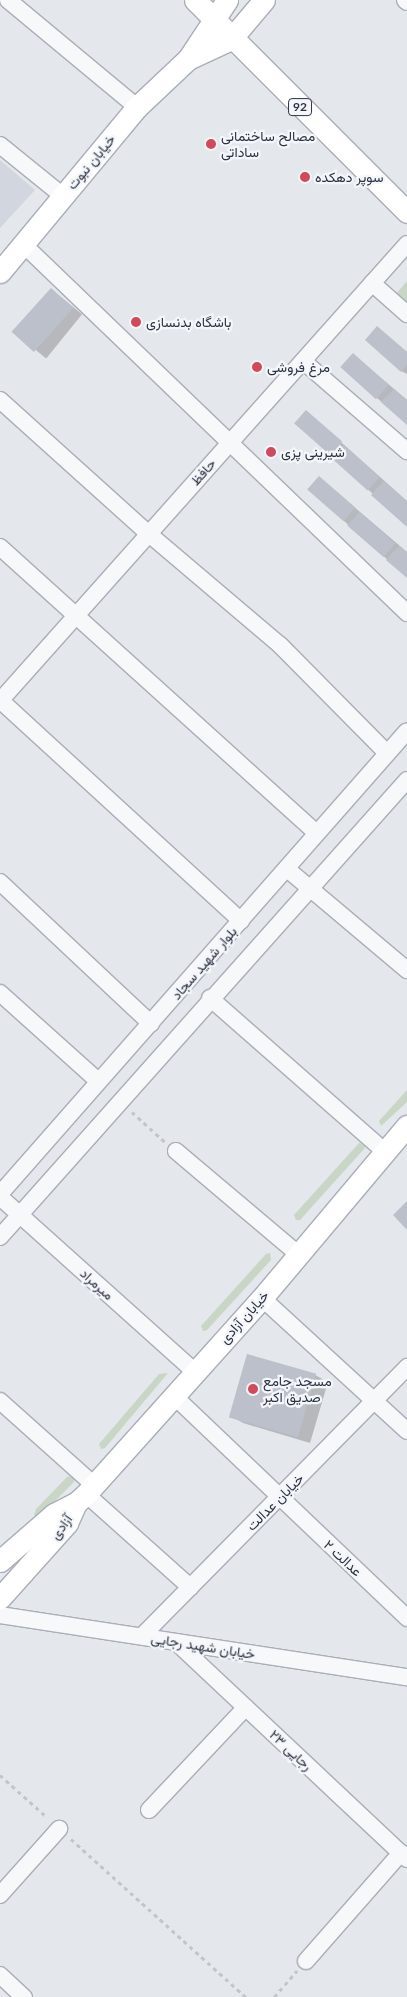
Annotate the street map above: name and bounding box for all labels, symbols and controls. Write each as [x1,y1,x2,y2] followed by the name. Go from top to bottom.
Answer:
[288,98,312,116] road number: 92
[221,128,315,160] place label: مصالح ساختمانی ساداتی
[63,131,119,193] street label: خیابان نبوت
[205,138,217,150] marker: مصالح ساختمانی ساداتی
[315,169,384,185] place label: سوپر دهکده
[299,171,311,183] marker: سوپر دهکده
[146,314,231,330] place label: باشگاه بدنسازی
[130,316,142,328] marker: باشگاه بدنسازی
[267,359,330,375] place label: مرغ فروشی
[251,361,263,373] marker: مرغ فروشی
[281,444,345,460] place label: شیرینی پزی
[265,446,277,458] marker: شیرینی پزی
[187,455,219,489] street label: حافظ
[168,923,240,1003] street label: بلوار شهید سجاد
[77,1265,117,1303] street label: میرمراد
[216,1287,272,1347] street label: خیابان آزادی
[263,1373,332,1405] place label: مسجد جامع صدیق اکبر
[247,1383,259,1395] marker: مسجد جامع صدیق اکبر
[243,1470,307,1534] street label: خیابان عدالت
[46,1511,76,1543] street label: آزادی
[320,1536,366,1580] street label: عدالت ۲
[150,1629,256,1663] street label: خیابان شهید رجایی
[266,1726,316,1774] street label: رجایی ۲۳

